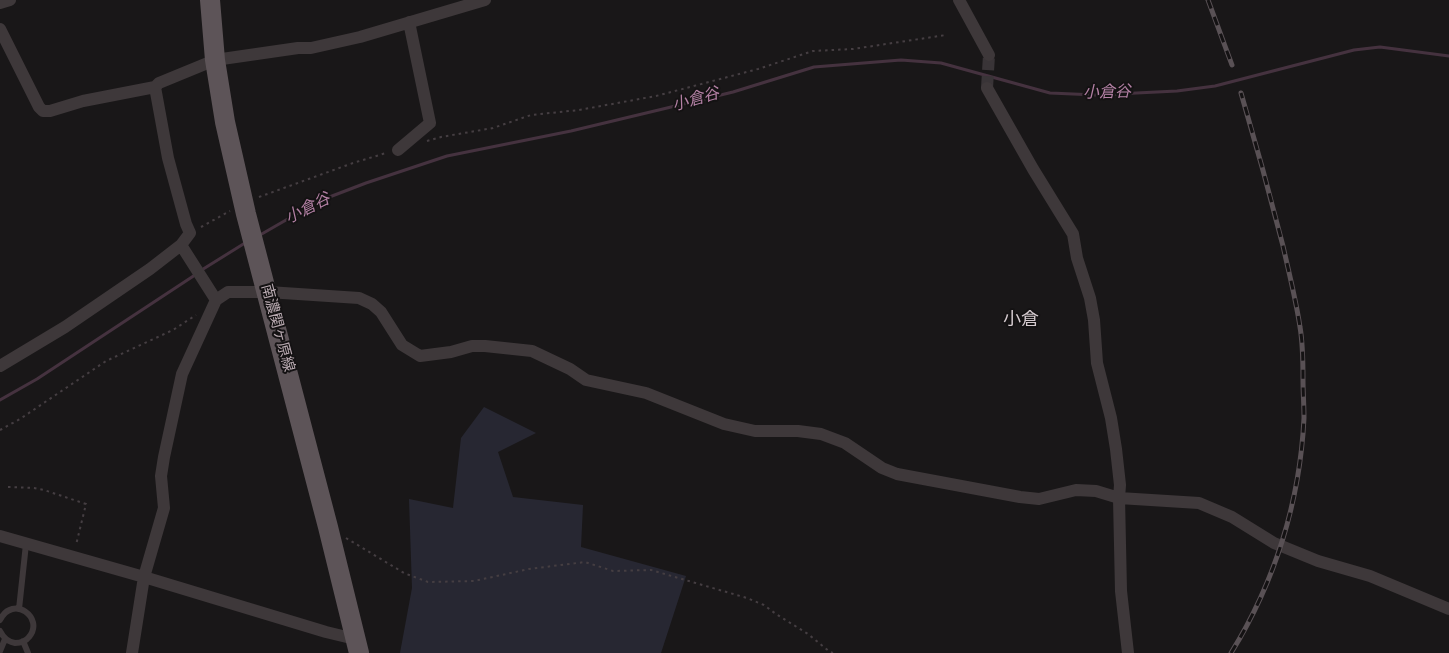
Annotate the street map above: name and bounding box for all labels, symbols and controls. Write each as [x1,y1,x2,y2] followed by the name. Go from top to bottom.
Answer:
[1083,83,1131,103] water label: 小倉谷
[670,84,722,116] water label: 小倉谷
[282,190,334,228] water label: 小倉谷
[257,282,297,374] street label: 南濃関ヶ原線
[1003,309,1039,331] district label: 小倉

